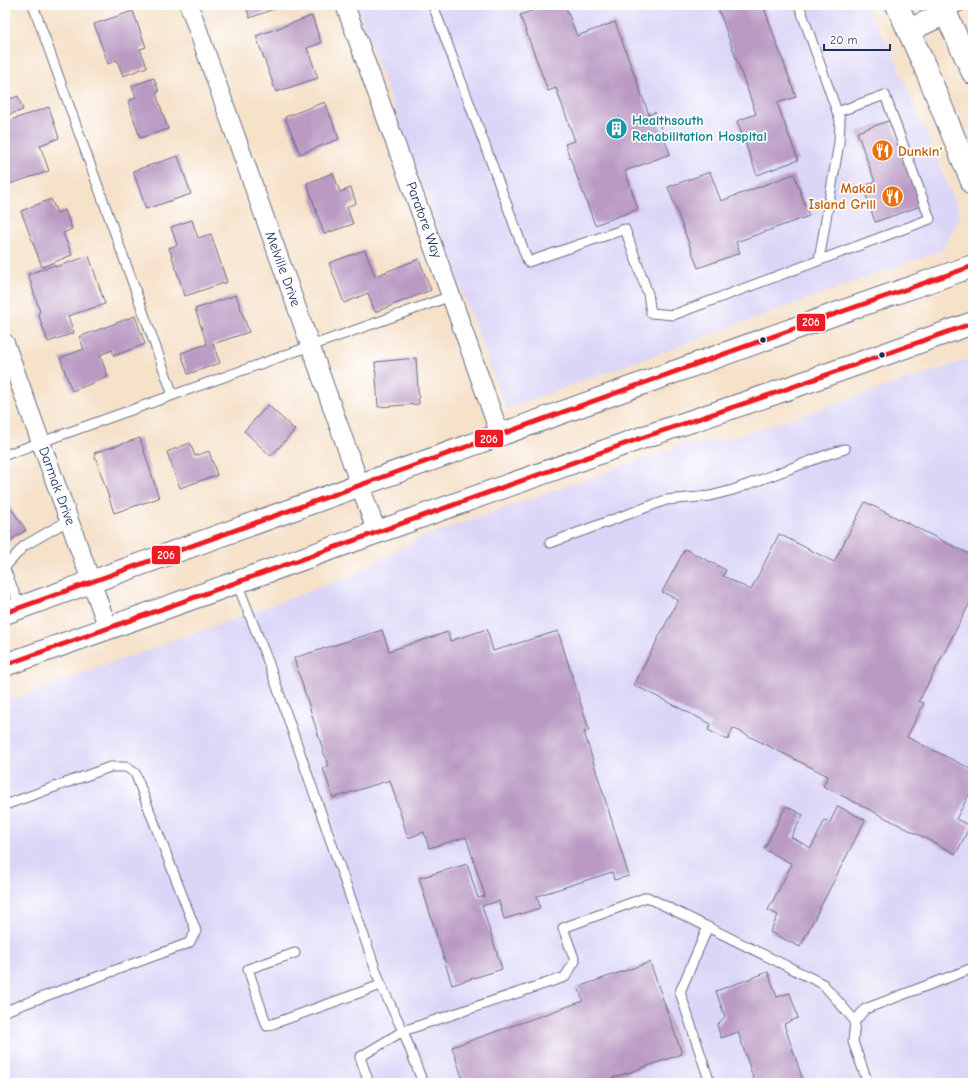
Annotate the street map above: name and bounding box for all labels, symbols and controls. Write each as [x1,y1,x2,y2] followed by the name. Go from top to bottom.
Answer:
[824,26,890,52] scale bar
[830,33,858,47] text: 20 m
[632,112,767,145] place label: Healthsouth Rehabilitation Hospital
[603,115,629,141] building icon: Healthsouth Rehabilitation Hospital
[869,138,895,164] restaurant icon: Dunkin'
[898,143,942,160] place label: Dunkin'
[402,180,446,261] street label: Paratore Way
[809,180,876,213] place label: Makai Island Grill
[879,183,905,209] restaurant icon: Makai Island Grill
[262,229,304,309] street label: Melville Drive
[796,313,826,332] line badge: 206
[802,316,820,329] text: 206
[758,335,768,345] unlabelled marker
[877,350,887,360] unlabelled marker
[474,429,504,448] line badge: 206
[480,433,498,446] text: 206
[35,445,79,527] street label: Darmak Drive
[151,545,181,565] line badge: 206
[157,549,175,562] text: 206

